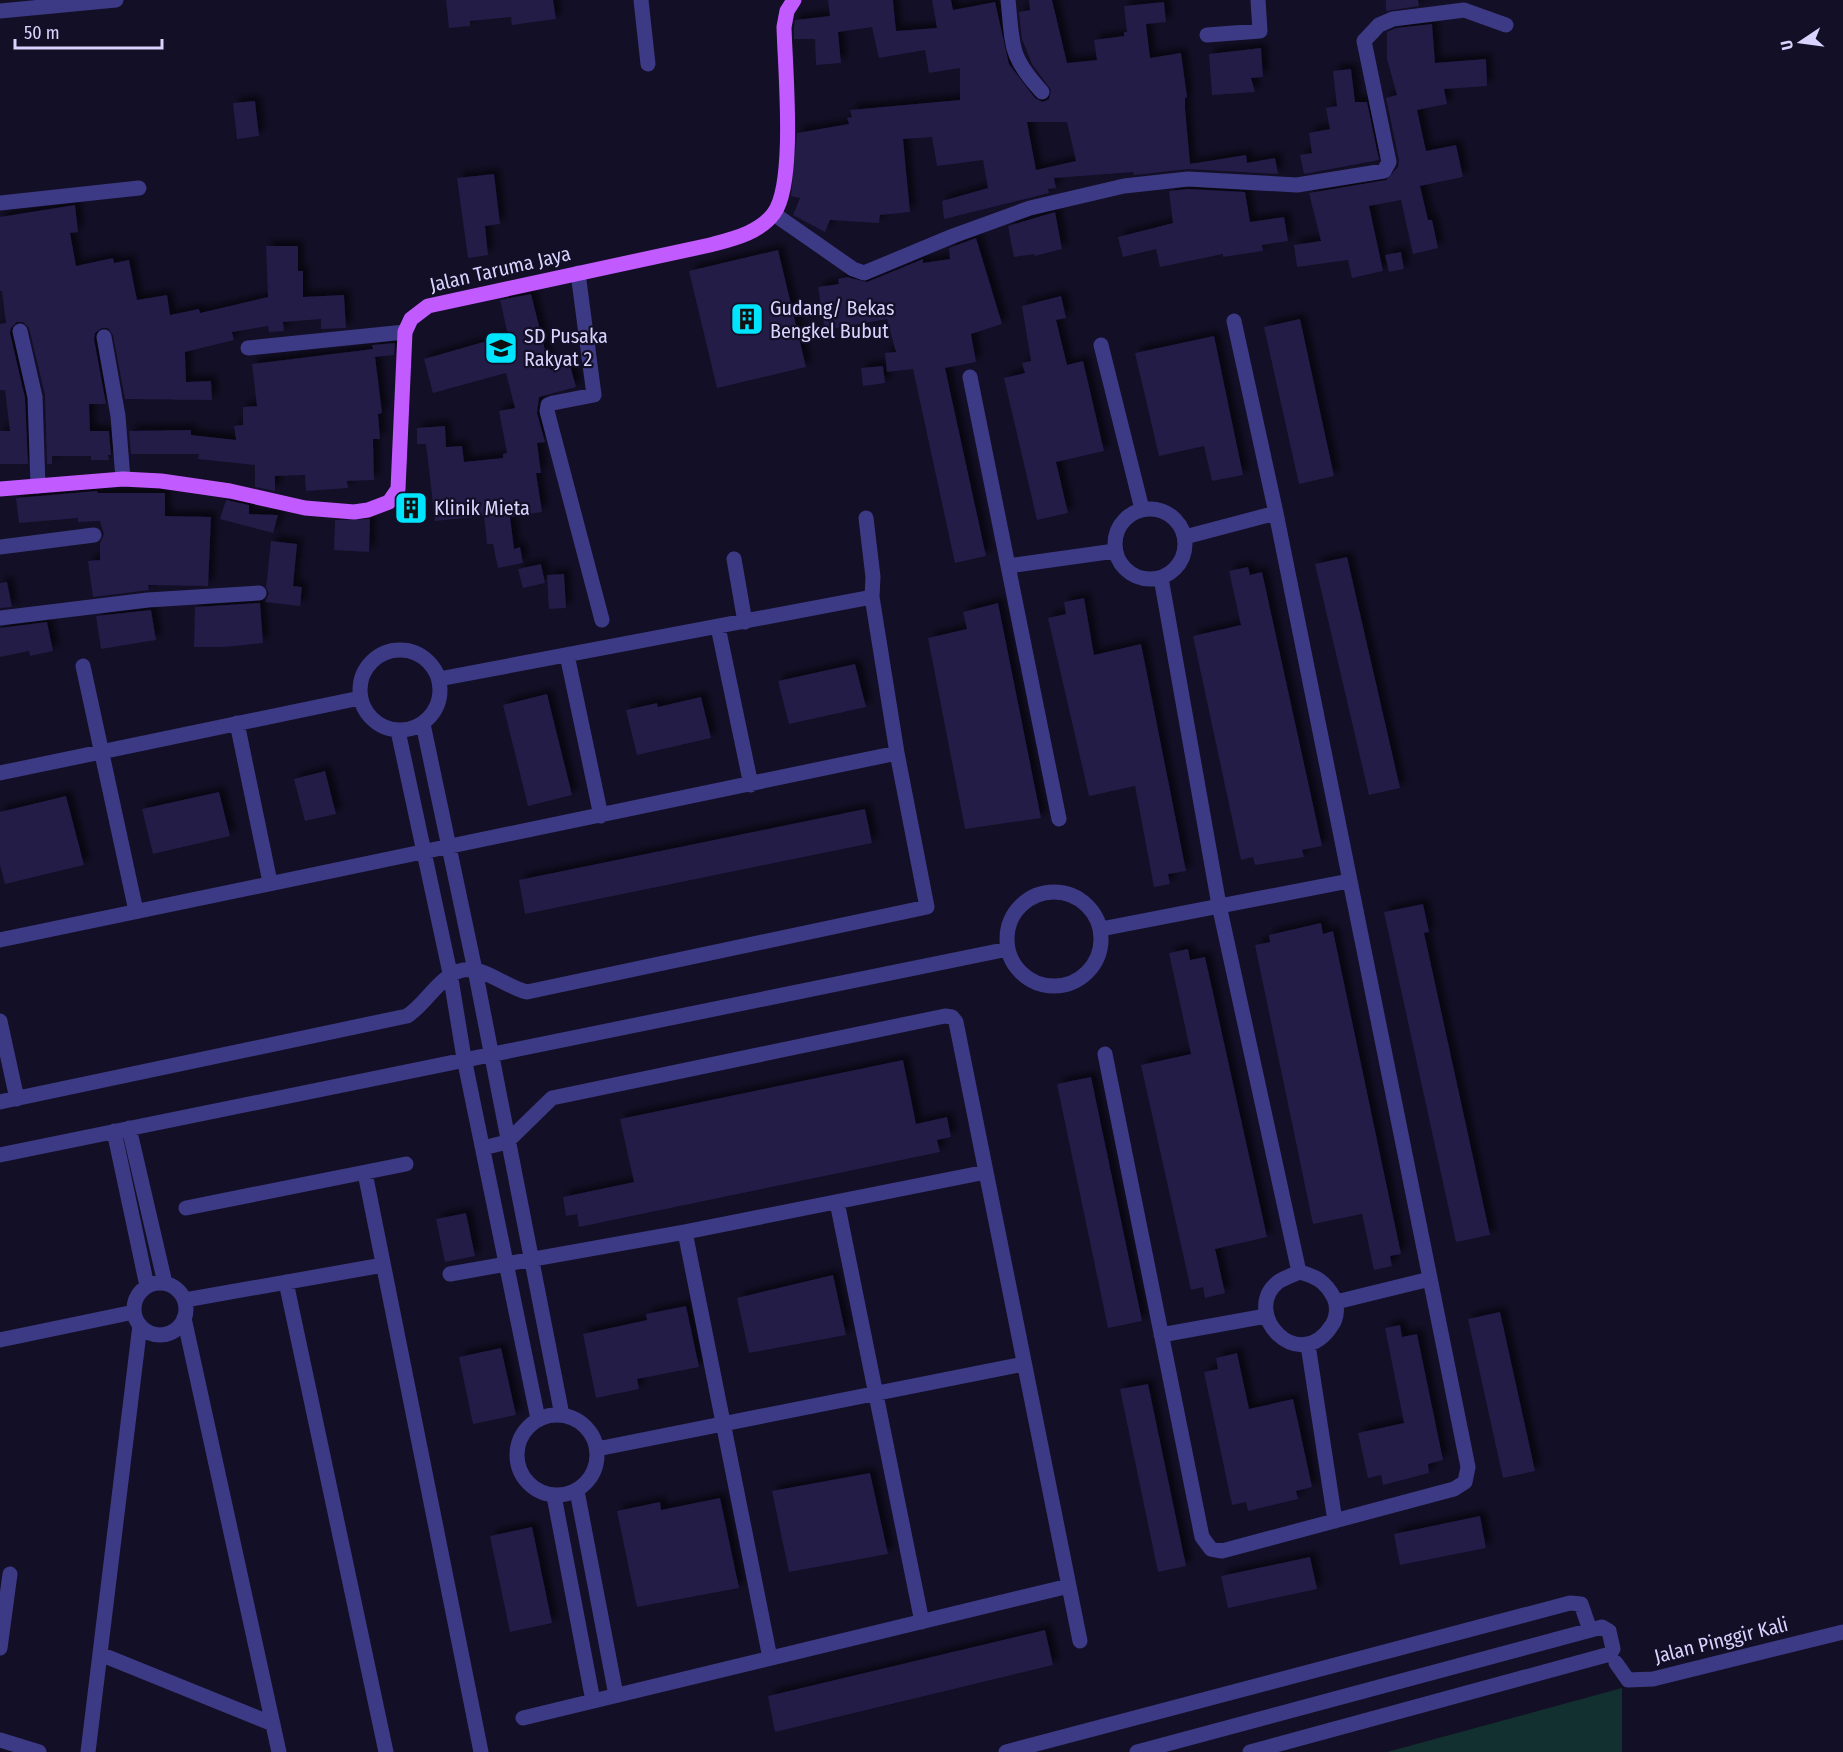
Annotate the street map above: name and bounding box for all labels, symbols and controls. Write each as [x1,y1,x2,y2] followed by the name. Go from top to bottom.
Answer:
[15,12,162,50] scale bar
[1771,12,1831,72] north arrow
[24,22,60,44] text: 50 m
[1777,39,1797,52] text: U
[427,241,573,297] street label: Jalan Taruma Jaya
[770,296,894,343] place label: Gudang/ Bekas Bengkel Bubut
[729,301,765,337] building icon: Gudang/ Bekas Bengkel Bubut
[524,324,608,371] place label: SD Pusaka Rakyat 2
[483,330,519,366] school or university icon: SD Pusaka Rakyat 2
[393,490,429,526] building icon: Klinik Mieta
[434,496,530,520] place label: Klinik Mieta
[1652,1612,1790,1668] street label: Jalan Pinggir Kali

